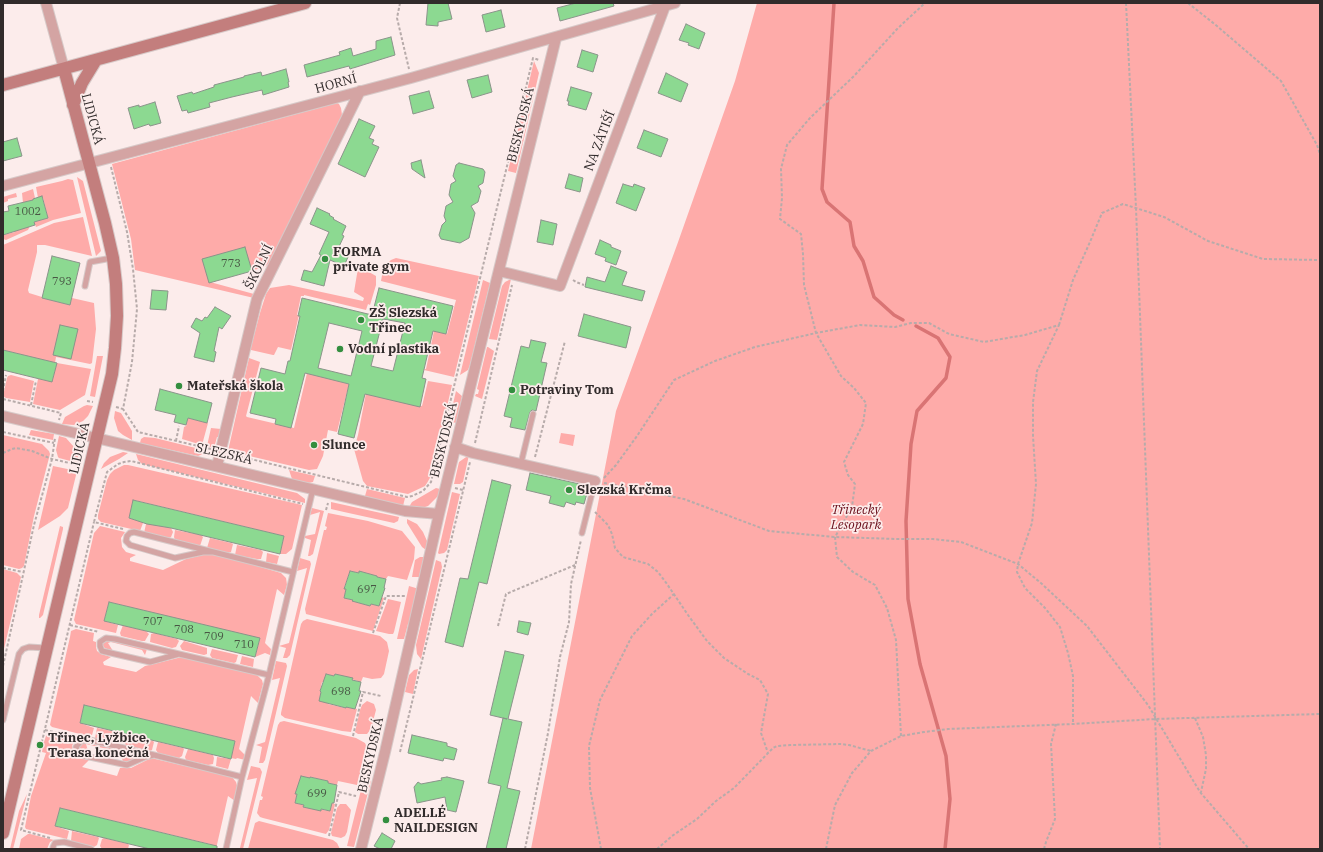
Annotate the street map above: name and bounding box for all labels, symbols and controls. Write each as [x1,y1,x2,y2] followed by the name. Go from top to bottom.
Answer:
[313,71,359,97] street label: HORNÍ
[504,86,538,164] street label: BESKYDSKÁ
[78,92,106,146] street label: LIDICKÁ
[581,109,619,173] street label: NA ZÁTIŠÍ
[15,205,41,219] house number: 1002
[241,242,277,292] street label: ŠKOLNÍ
[333,244,409,275] place label: FORMA private gym
[320,254,330,264] marker: FORMA private gym
[221,257,241,271] house number: 773
[52,275,72,289] house number: 793
[369,305,437,336] place label: ZŠ Slezská Třinec
[356,315,366,325] marker: ZŠ Slezská Třinec
[348,341,439,357] place label: Vodní plastika
[335,344,345,354] marker: Vodní plastika
[187,378,284,394] place label: Mateřská škola
[174,381,184,391] marker: Mateřská škola
[520,382,614,398] place label: Potraviny Tom
[507,385,517,395] marker: Potraviny Tom
[427,401,461,479] street label: BESKYDSKÁ
[67,421,93,475] street label: LIDICKÁ
[322,437,366,453] place label: Slunce
[194,440,254,468] street label: SLEZSKÁ
[309,440,319,450] marker: Slunce
[577,482,672,498] place label: Slezská Krčma
[564,485,574,495] marker: Slezská Krčma
[831,502,881,533] park label: Třinecký Lesopark
[357,583,377,597] house number: 697
[143,615,163,629] house number: 707
[174,623,194,637] house number: 708
[204,630,224,644] house number: 709
[234,638,254,652] house number: 710
[331,685,351,699] house number: 698
[355,716,387,794] street label: BESKYDSKÁ
[48,730,149,761] place label: Třinec, Lyžbice, Terasa konečná
[35,740,45,750] marker: Třinec, Lyžbice, Terasa konečná
[307,787,327,801] house number: 699
[394,805,478,836] place label: ADELLÉ NAILDESIGN
[381,815,391,825] marker: ADELLÉ NAILDESIGN

